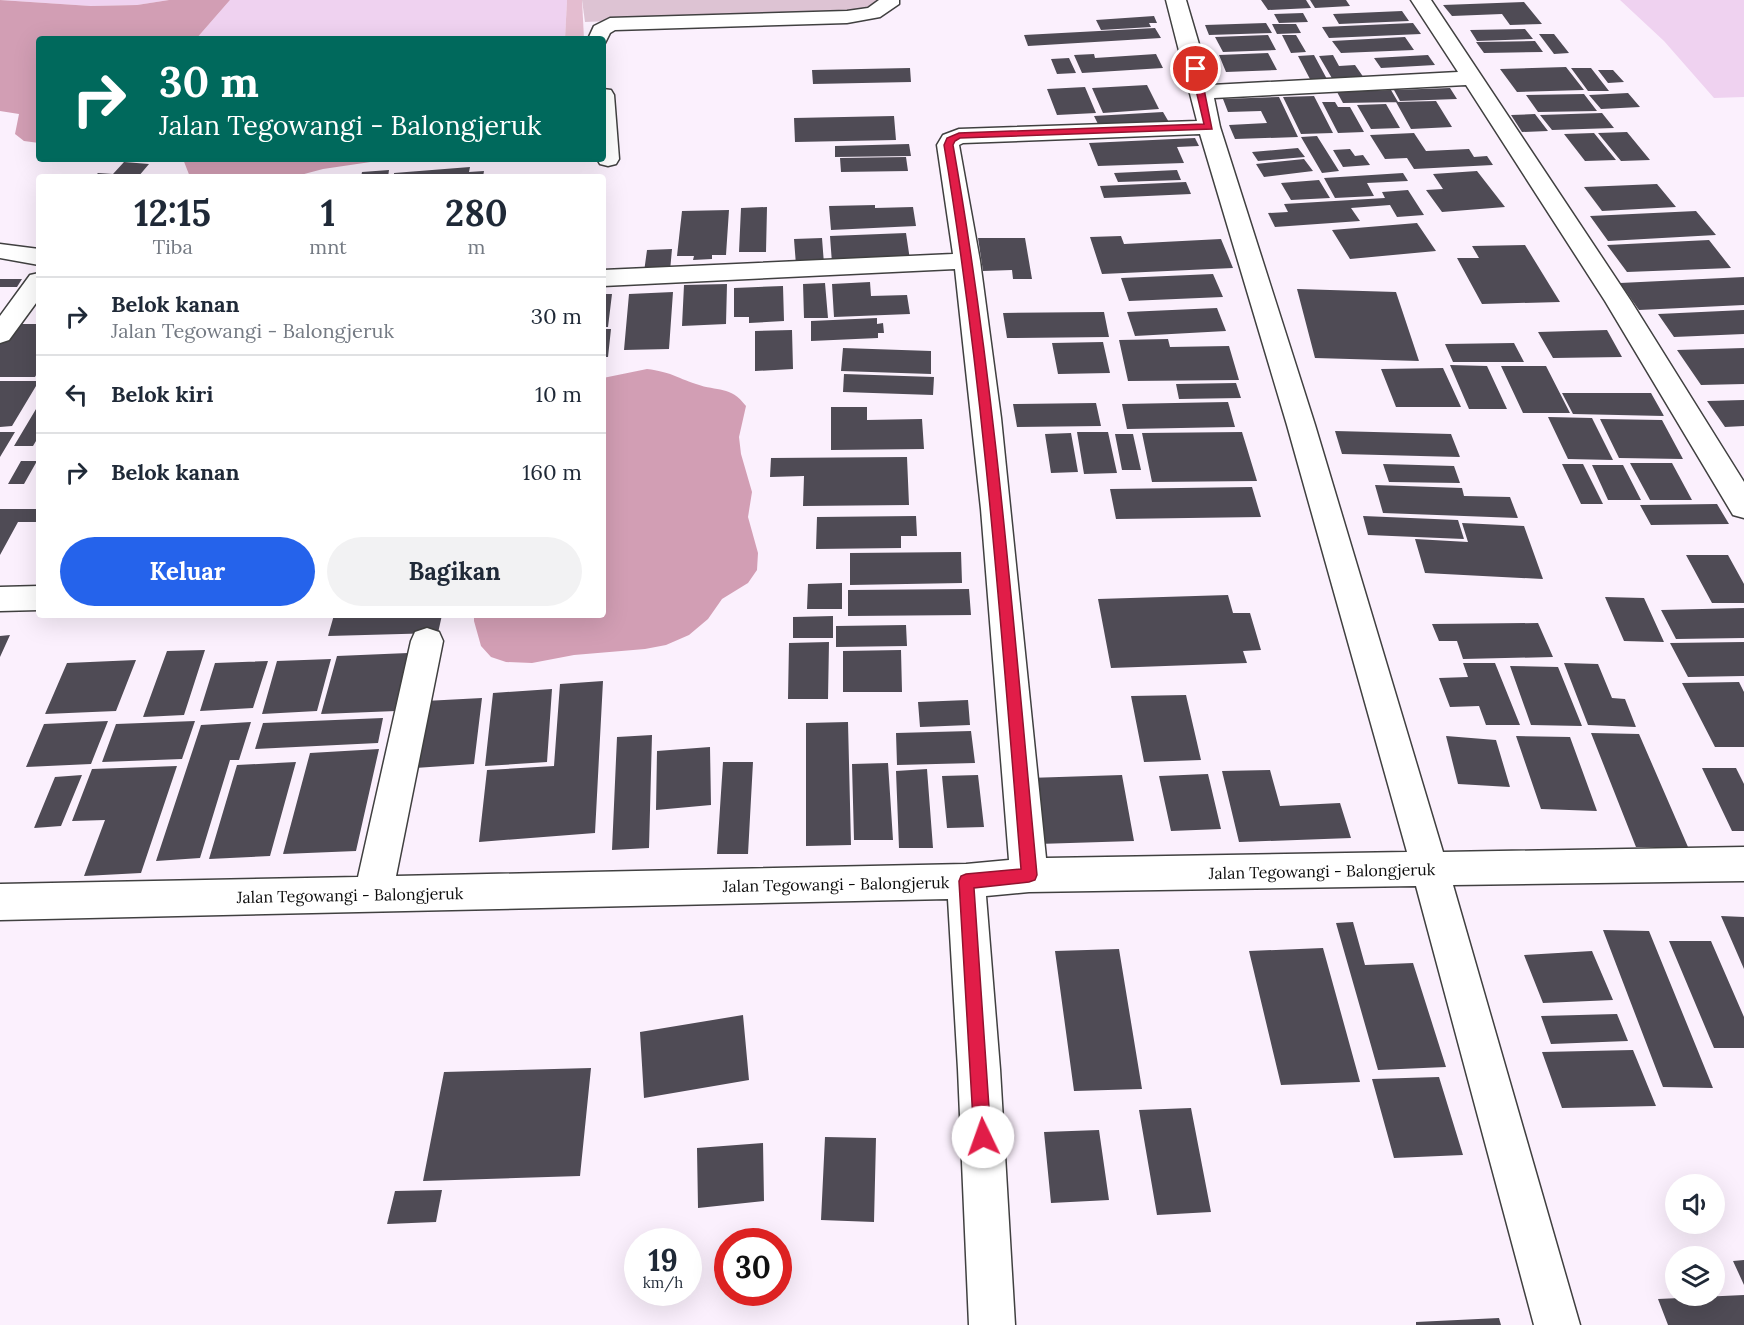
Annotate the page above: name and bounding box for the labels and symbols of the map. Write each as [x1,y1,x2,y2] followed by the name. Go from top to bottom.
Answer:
[1170,43,1221,94] pin
[1208,859,1436,883] street label: Jalan Tegowangi - Balongjeruk
[722,872,950,896] street label: Jalan Tegowangi - Balongjeruk
[236,883,464,907] street label: Jalan Tegowangi - Balongjeruk
[951,1105,1015,1169] position arrow
[714,1228,792,1306] speed limit sign: 30

